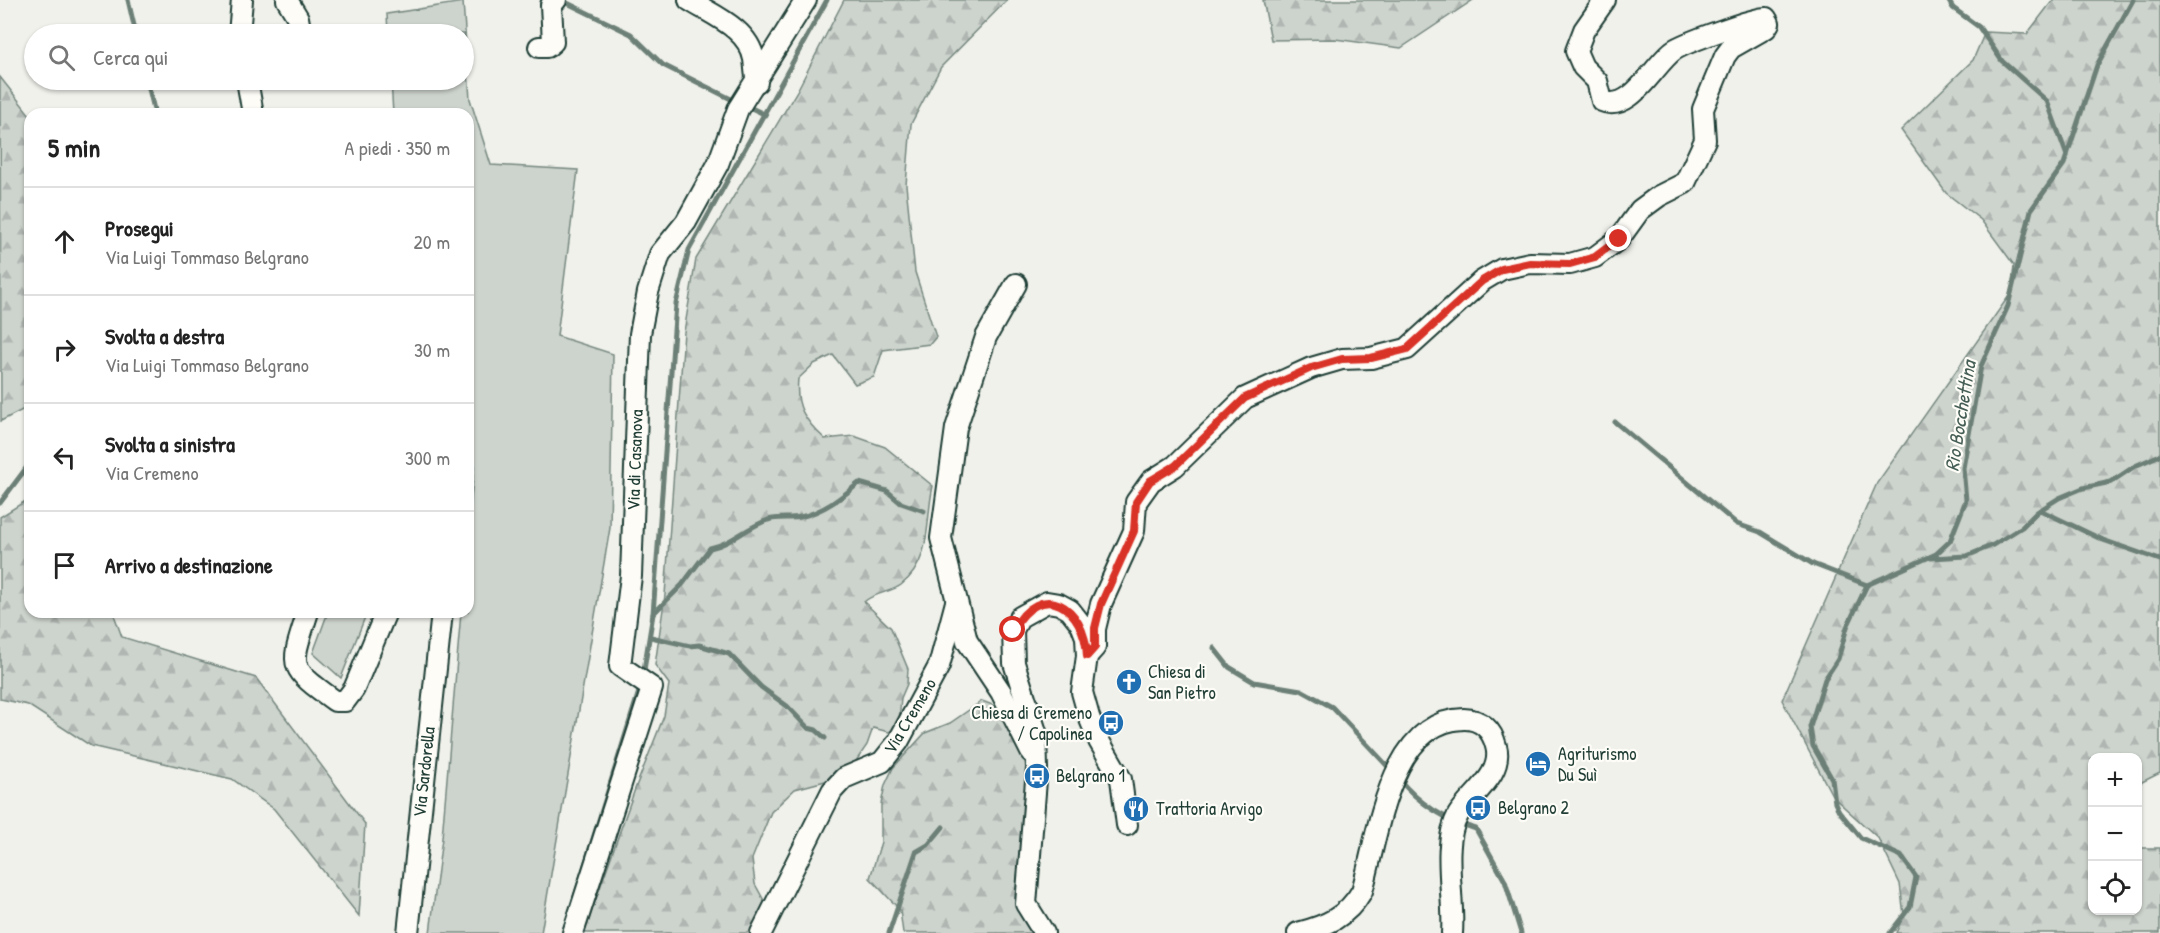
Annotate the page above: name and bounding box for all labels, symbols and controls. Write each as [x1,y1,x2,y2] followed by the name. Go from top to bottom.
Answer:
[24,24,474,90] search box
[45,41,78,74] icon: search
[93,42,168,72] text: Cerca qui
[48,130,100,165] text: 5 min
[345,134,450,161] text: A piedi · 350 m
[105,213,174,243] text: Prosegui
[48,225,81,258] icon: ahead
[1605,225,1631,251] route end
[413,228,450,255] text: 20 m
[105,243,309,270] text: Via Luigi Tommaso Belgrano
[105,321,224,351] text: Svolta a destra
[48,333,81,366] icon: right
[414,336,450,363] text: 30 m
[105,351,309,378] text: Via Luigi Tommaso Belgrano
[1937,357,1982,473] water label: Rio Bocchettina
[620,409,649,511] street label: Via di Casanova
[105,429,235,459] text: Svolta a sinistra
[48,441,81,474] icon: left
[405,444,450,471] text: 300 m
[105,459,198,486] text: Via Cremeno
[48,549,81,582] icon: arrive
[105,550,273,580] text: Arrivo a destinazione
[999,616,1025,642] route start
[1148,659,1216,705] place label: Chiesa di San Pietro
[1114,667,1144,697] church icon: Chiesa di San Pietro
[877,673,942,758] street label: Via Cremeno
[971,700,1092,746] place label: Chiesa di Cremeno / Capolinea
[1096,708,1126,738] bus stop icon: Chiesa di Cremeno / Capolinea
[406,725,441,818] street label: Via Sardorella
[1558,741,1637,787] place label: Agriturismo Du Suì
[1523,749,1553,779] hotel icon: Agriturismo Du Suì
[2088,753,2142,915] map controls
[2088,753,2142,807] button: +
[1022,761,1052,791] bus stop icon: Belgrano 1
[1056,763,1125,788] place label: Belgrano 1
[1463,793,1493,823] bus stop icon: Belgrano 2
[1121,794,1151,824] restaurant icon: Trattoria Arvigo
[1498,795,1570,820] place label: Belgrano 2
[1156,796,1262,821] place label: Trattoria Arvigo
[2088,807,2142,861] button: −
[2088,861,2142,915] button: locate

